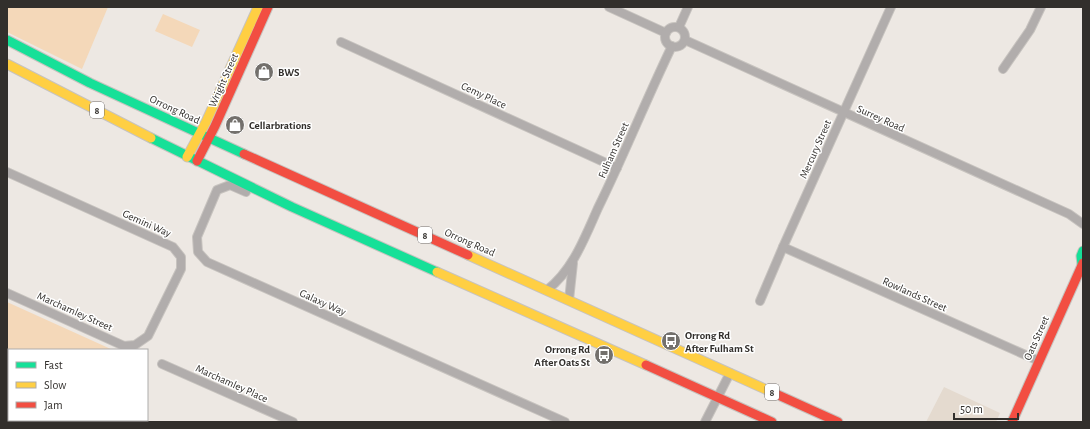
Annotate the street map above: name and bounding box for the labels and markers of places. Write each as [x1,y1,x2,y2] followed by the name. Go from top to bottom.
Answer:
[253,61,275,83] shop icon: BWS
[278,67,300,78] place label: BWS
[224,114,246,136] shop icon: Cellarbrations
[249,120,311,131] place label: Cellarbrations
[660,330,682,352] bus stop icon: Orrong Rd After Fulham St
[685,330,754,354] place label: Orrong Rd After Fulham St
[534,344,590,368] place label: Orrong Rd After Oats St
[593,344,615,366] bus stop icon: Orrong Rd After Oats St

